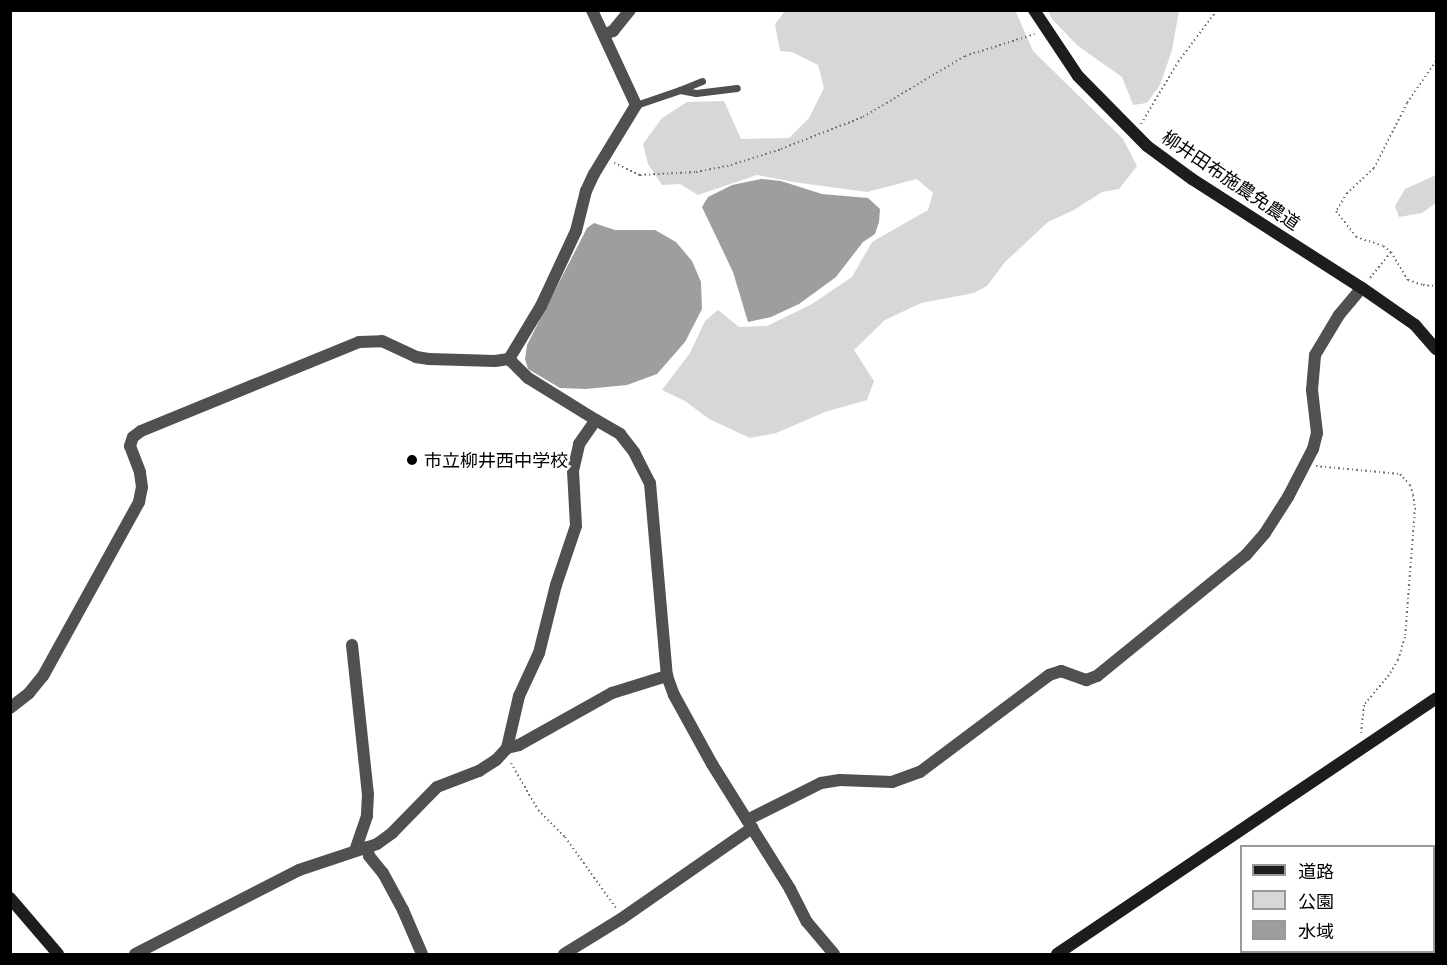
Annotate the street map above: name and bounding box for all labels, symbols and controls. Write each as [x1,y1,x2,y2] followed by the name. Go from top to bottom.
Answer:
[1158,126,1304,234] street label: 柳井田布施農免農道
[424,449,568,471] place label: 市立柳井西中学校
[405,453,419,467] marker: 市立柳井西中学校
[1240,845,1435,953] legend
[1298,860,1334,882] text: 道路
[1298,890,1334,912] text: 公園
[1298,920,1334,942] text: 水域

